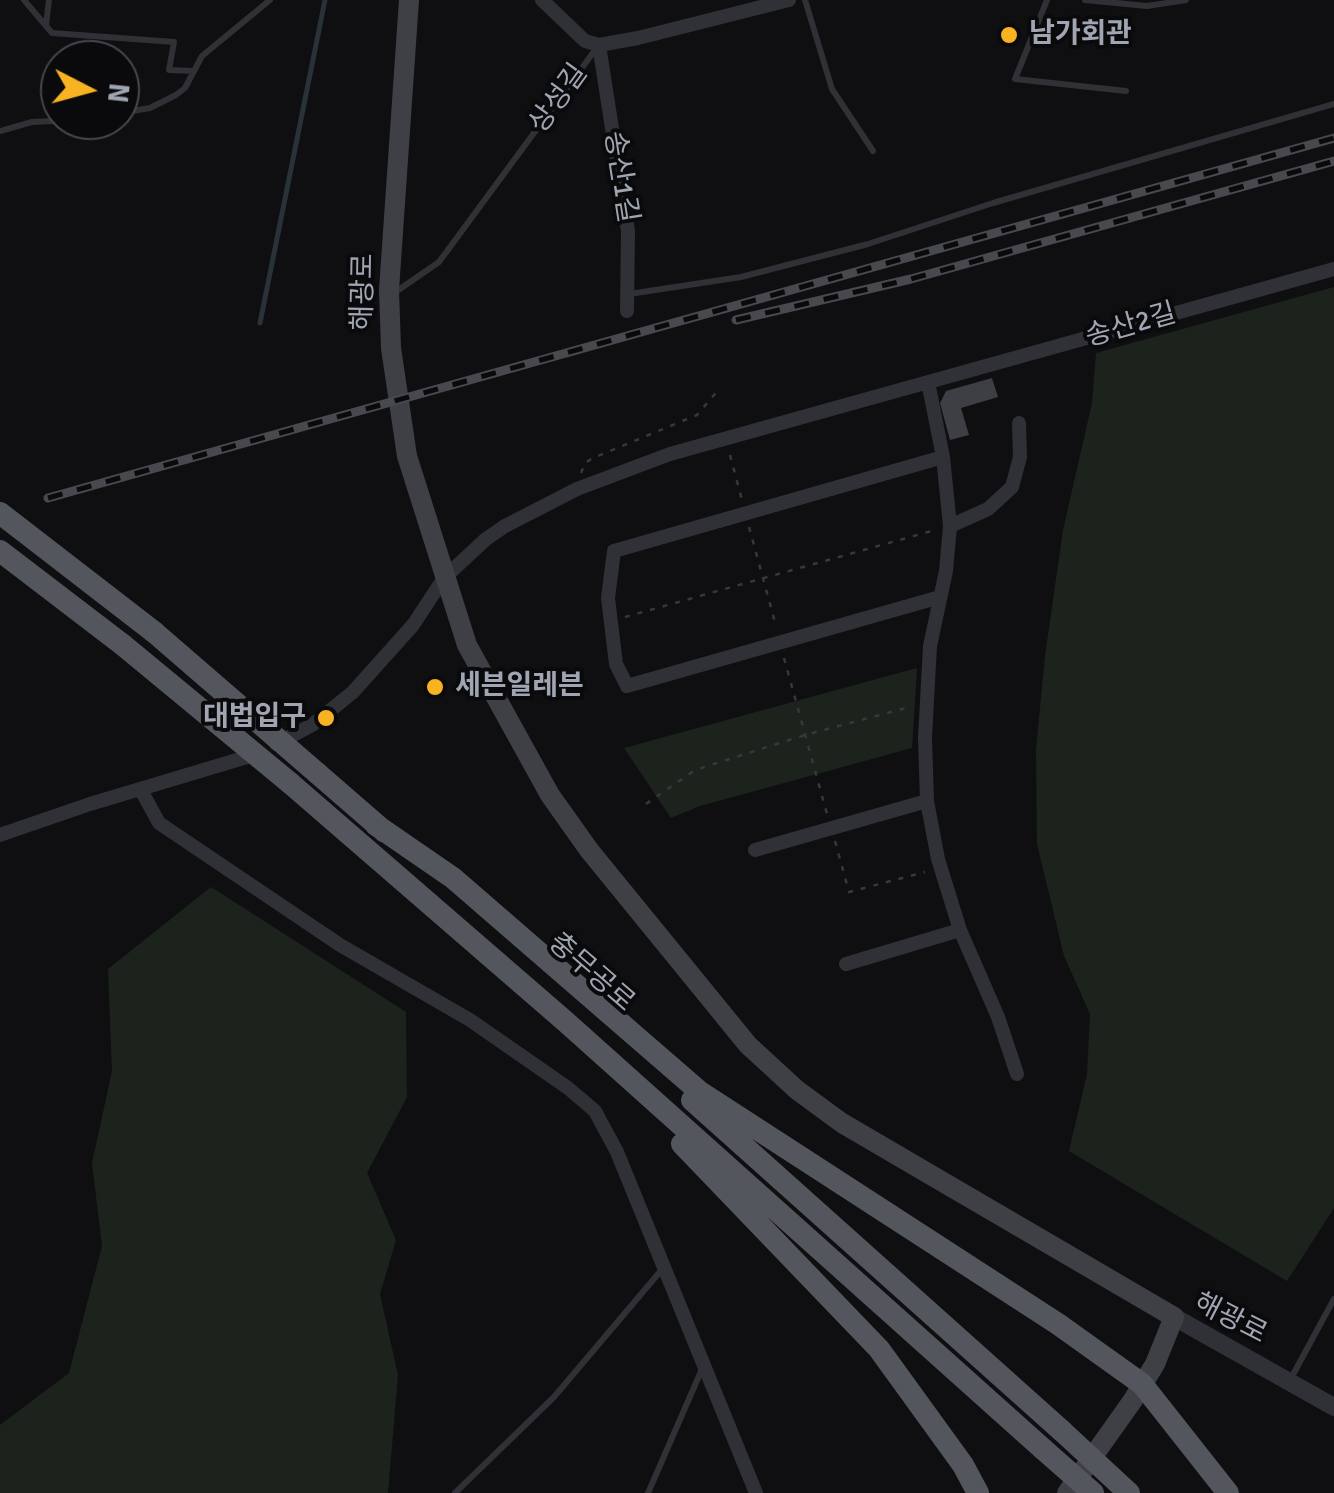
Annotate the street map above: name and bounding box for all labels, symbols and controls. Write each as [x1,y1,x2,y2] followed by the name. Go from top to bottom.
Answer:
[1029,18,1132,52] place label: 남가회관
[998,24,1020,46] marker: 남가회관
[40,40,140,140] north arrow
[523,58,595,140] street label: 상성길
[100,81,136,104] text: N
[596,129,644,225] street label: 송산1길
[347,253,381,331] street label: 해광로
[1082,297,1180,355] street label: 송산2길
[455,670,584,704] place label: 세븐일레븐
[424,676,446,698] marker: 세븐일레븐
[203,701,306,735] place label: 대법입구
[315,707,337,729] marker: 대법입구
[541,927,641,1019] street label: 충무공로
[1188,1286,1272,1352] street label: 해광로

